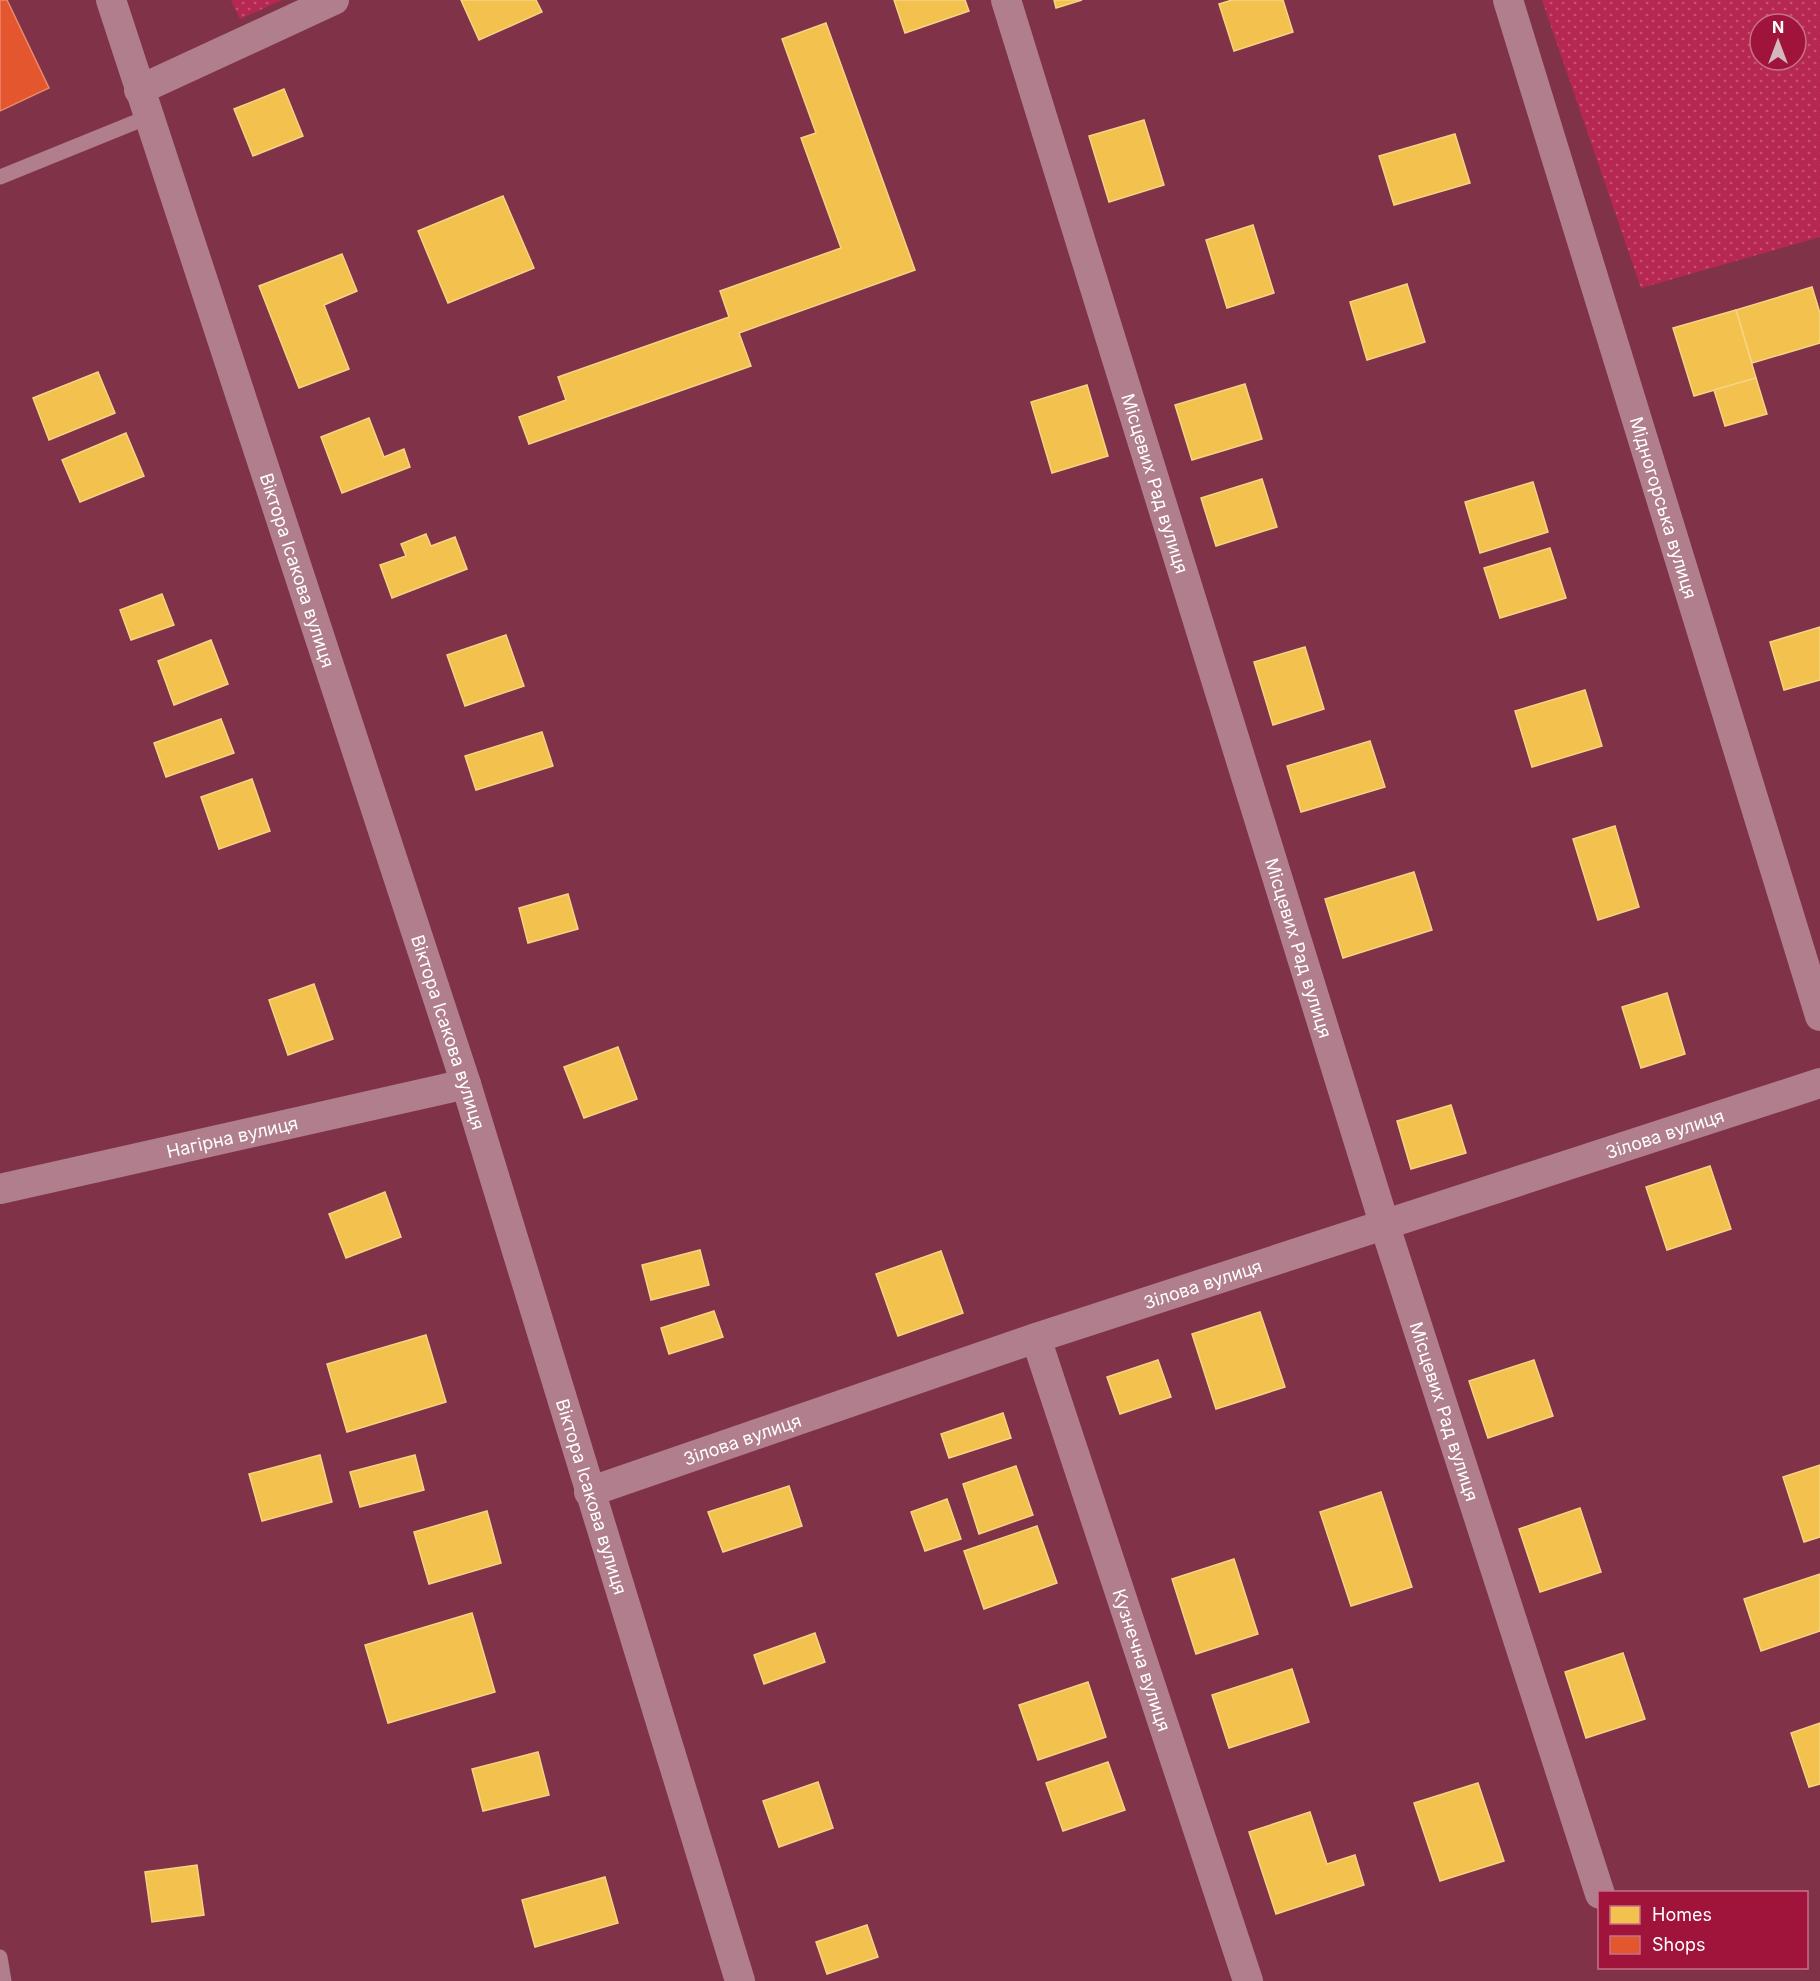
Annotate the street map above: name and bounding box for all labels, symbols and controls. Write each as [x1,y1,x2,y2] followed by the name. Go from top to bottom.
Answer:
[1748,12,1808,72] north arrow
[1772,17,1784,37] text: N
[1118,391,1193,576] street label: Місцевих Рад вулиця
[1626,414,1702,601] street label: Мідногорська вулиця
[256,470,339,670] street label: Віктора Ісакова вулиця
[1261,855,1337,1040] street label: Місцевих Рад вулиця
[407,932,490,1132] street label: Віктора Ісакова вулиця
[1603,1104,1727,1163] street label: Зілова вулиця
[164,1112,300,1162] street label: Нагірна вулиця
[1141,1255,1264,1313] street label: Зілова вулиця
[1406,1319,1483,1504] street label: Місцевих Рад вулиця
[552,1396,632,1597] street label: Віктора Ісакова вулиця
[680,1409,804,1469] street label: Зілова вулиця
[1109,1586,1175,1734] street label: Кузнечна вулиця
[1598,1891,1808,1969] legend
[1652,1904,1712,1925] text: Homes
[1652,1934,1706,1955] text: Shops

